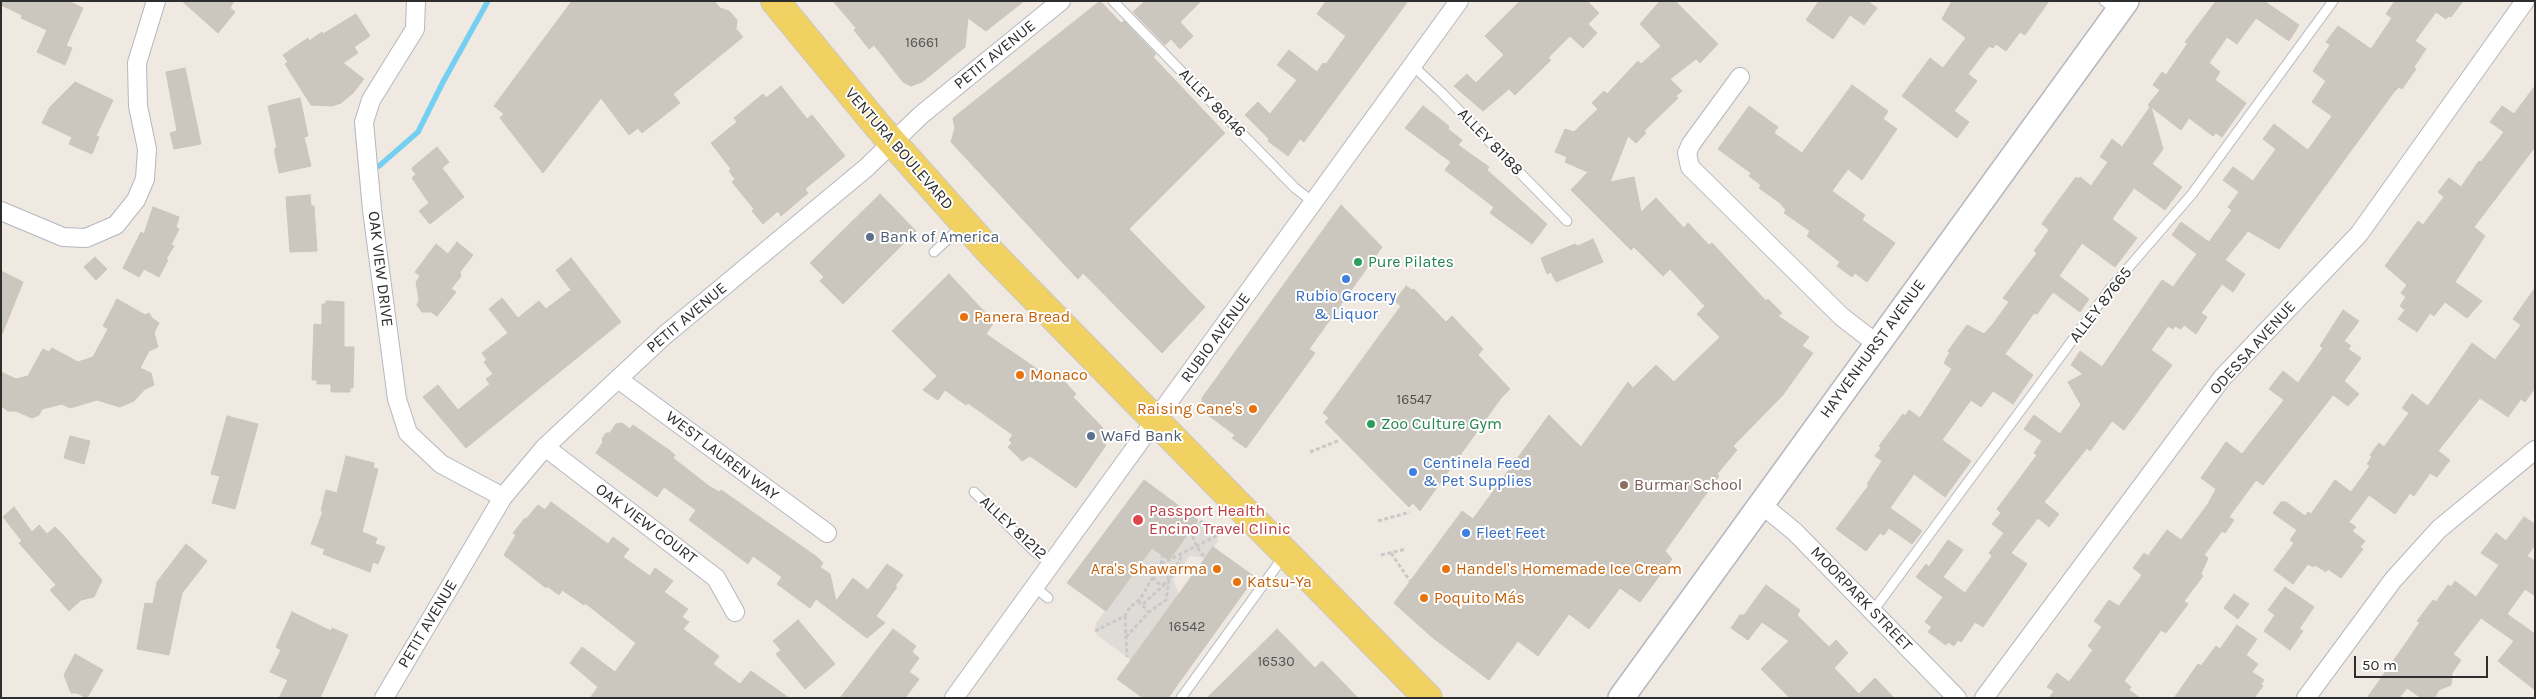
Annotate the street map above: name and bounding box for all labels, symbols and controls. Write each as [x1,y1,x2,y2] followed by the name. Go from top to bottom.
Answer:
[950,16,1040,94] street label: PETIT AVENUE
[905,35,939,51] house number: 16661
[1174,65,1250,141] street label: ALLEY 86146
[841,84,957,214] street label: VENTURA BOULEVARD
[1453,104,1527,180] street label: ALLEY 81188
[363,210,397,328] street label: OAK VIEW DRIVE
[880,227,999,247] place label: Bank of America
[864,231,876,243] marker: Bank of America
[1368,252,1454,272] place label: Pure Pilates
[1352,256,1364,268] marker: Pure Pilates
[2066,263,2136,347] street label: ALLEY 87665
[1340,273,1352,285] marker: Rubio Grocery & Liquor
[1816,276,1930,422] street label: HAYVENHURST AVENUE
[643,279,731,357] street label: PETIT AVENUE
[1296,286,1396,324] place label: Rubio Grocery & Liquor
[1177,290,1255,386] street label: RUBIO AVENUE
[2206,297,2300,399] street label: ODESSA AVENUE
[974,307,1070,327] place label: Panera Bread
[958,311,970,323] marker: Panera Bread
[1030,365,1088,385] place label: Monaco
[1014,369,1026,381] marker: Monaco
[1397,392,1431,408] house number: 16547
[1137,399,1243,419] place label: Raising Cane's
[1247,403,1259,415] marker: Raising Cane's
[662,407,782,505] street label: WEST LAUREN WAY
[1381,414,1502,434] place label: Zoo Culture Gym
[1365,418,1377,430] marker: Zoo Culture Gym
[1101,426,1182,446] place label: WaFd Bank
[1085,430,1097,442] marker: WaFd Bank
[1423,453,1532,491] place label: Centinela Feed & Pet Supplies
[1407,466,1419,478] marker: Centinela Feed & Pet Supplies
[1634,475,1742,495] place label: Burmar School
[1618,479,1630,491] marker: Burmar School
[592,480,700,568] street label: OAK VIEW COURT
[975,492,1051,564] street label: ALLEY 81212
[1149,501,1291,539] place label: Passport Health Encino Travel Clinic
[1131,513,1145,527] marker: Passport Health Encino Travel Clinic
[1476,523,1545,543] place label: Fleet Feet
[1460,527,1472,539] marker: Fleet Feet
[1806,543,1916,655] street label: MOORPARK STREET
[1091,559,1207,579] place label: Ara's Shawarma
[1456,559,1682,579] place label: Handel's Homemade Ice Cream
[1211,563,1223,575] marker: Ara's Shawarma
[1440,563,1452,575] marker: Handel's Homemade Ice Cream
[1247,572,1312,592] place label: Katsu-Ya
[1231,576,1243,588] marker: Katsu-Ya
[394,577,462,671] street label: PETIT AVENUE
[1434,588,1525,608] place label: Poquito Más
[1418,592,1430,604] marker: Poquito Más
[1169,619,1205,635] house number: 16542
[2356,646,2490,678] scale bar
[1257,654,1295,670] house number: 16530
[2362,656,2397,674] text: 50 m

